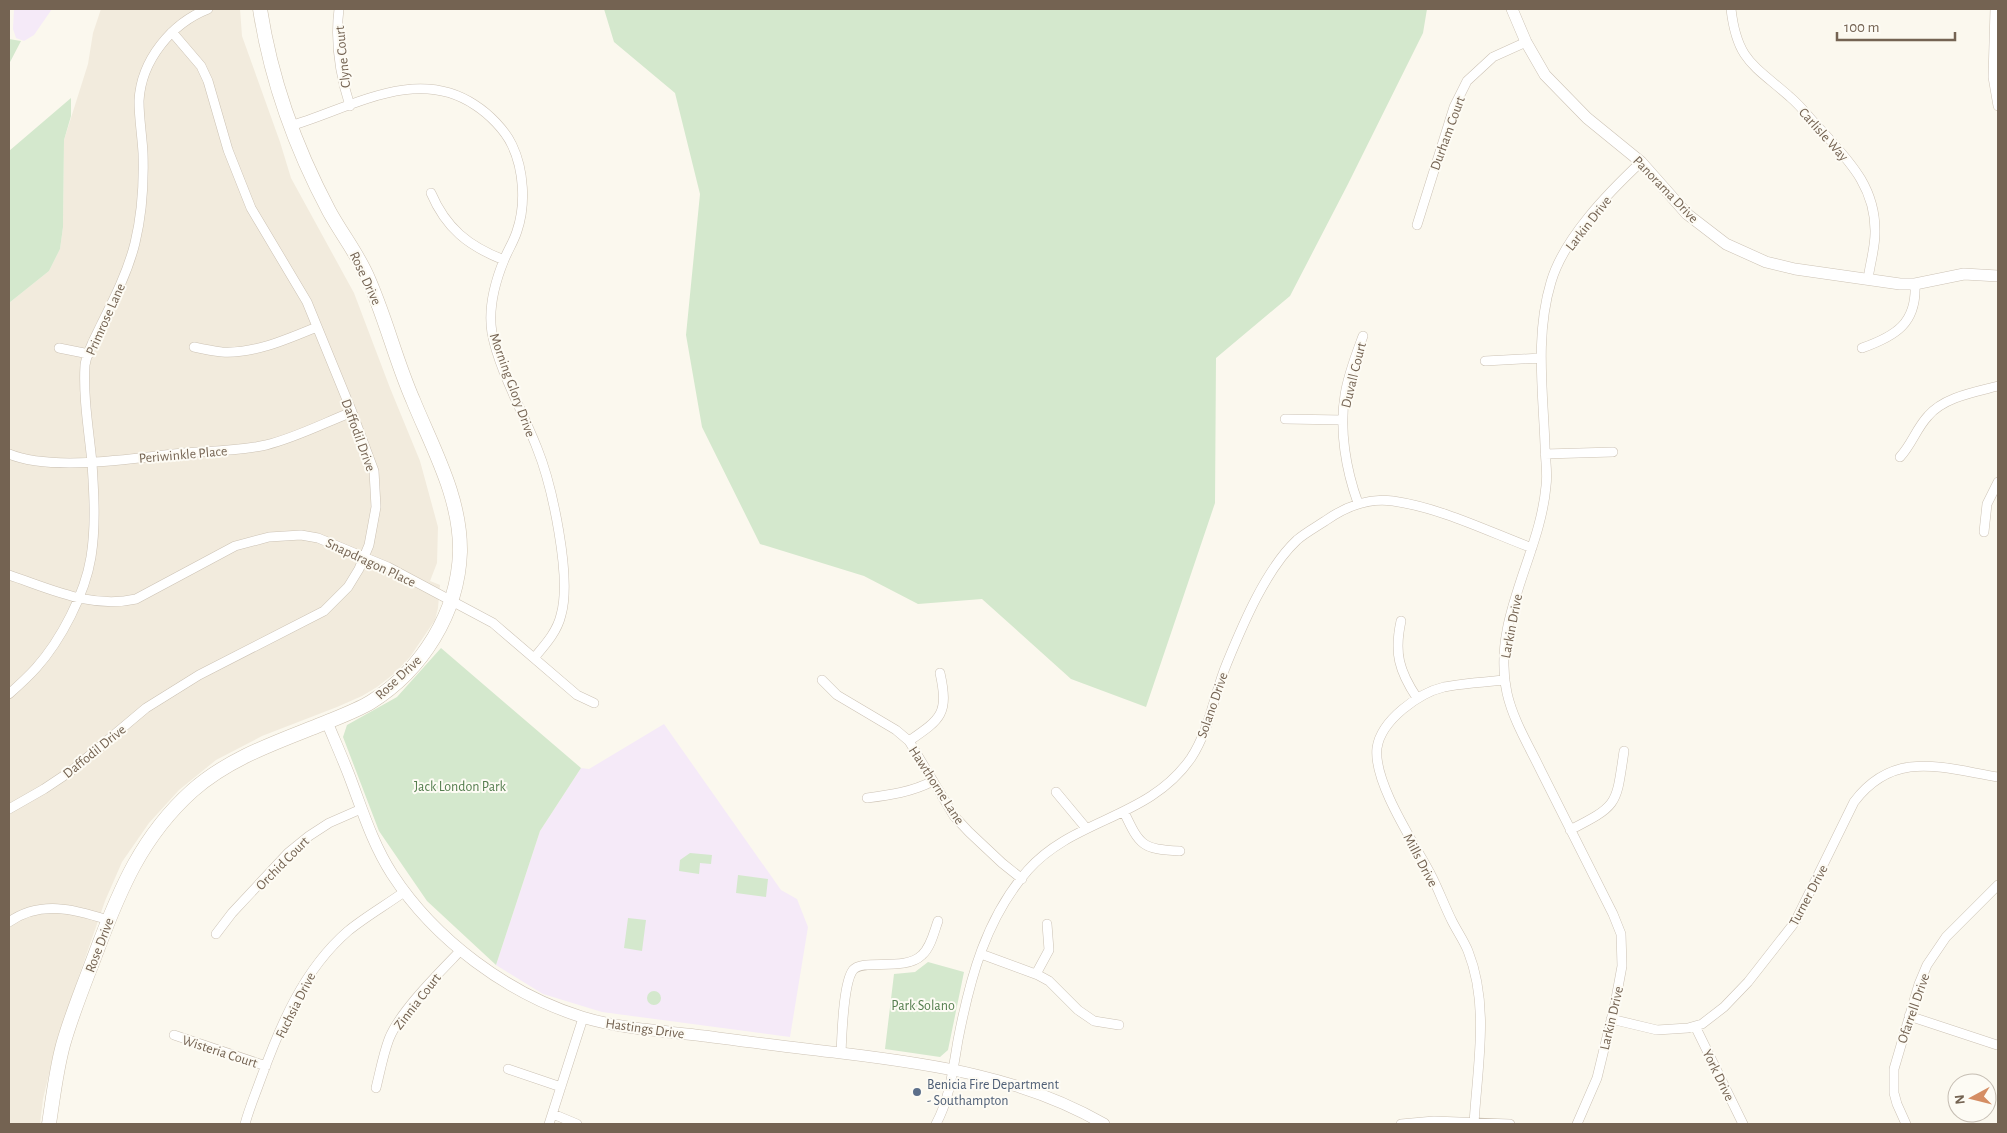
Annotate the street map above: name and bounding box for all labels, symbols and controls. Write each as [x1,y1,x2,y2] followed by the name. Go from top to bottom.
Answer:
[1837,10,1954,42] scale bar
[1844,20,1879,35] text: 100 m
[333,25,353,89] street label: Clyne Court
[1428,94,1468,172] street label: Durham Court
[1796,105,1851,164] street label: Carlisle Way
[1630,154,1701,226] street label: Panorama Drive
[1563,194,1614,254] street label: Larkin Drive
[347,250,384,307] street label: Rose Drive
[84,281,128,358] street label: Primrose Lane
[487,331,537,439] street label: Morning Glory Drive
[1339,340,1369,410] street label: Duvall Court
[338,397,378,473] street label: Daffodil Drive
[138,444,228,466] street label: Periwinkle Place
[323,536,418,590] street label: Snapdragon Place
[1499,593,1525,659] street label: Larkin Drive
[373,653,424,702] street label: Rose Drive
[1195,671,1231,740] street label: Solano Drive
[61,722,129,781] street label: Daffodil Drive
[906,744,966,827] street label: Hawthorne Lane
[414,780,507,794] park label: Jack London Park
[1400,832,1440,889] street label: Mills Drive
[253,834,312,893] street label: Orchid Court
[1787,863,1831,928] street label: Turner Drive
[83,916,117,975] street label: Rose Drive
[273,970,318,1041] street label: Fuchsia Drive
[392,970,444,1032] street label: Zinnia Court
[1895,971,1932,1045] street label: Ofarrell Drive
[1598,985,1626,1052] street label: Larkin Drive
[891,999,955,1013] park label: Park Solano
[605,1017,685,1041] street label: Hastings Drive
[180,1033,260,1071] street label: Wisteria Court
[1700,1047,1737,1103] street label: York Drive
[1947,1073,1997,1123] north arrow
[927,1078,1060,1108] place label: Benicia Fire Department - Southampton
[911,1086,923,1098] marker: Benicia Fire Department - Southampton
[1953,1094,1968,1105] text: N

